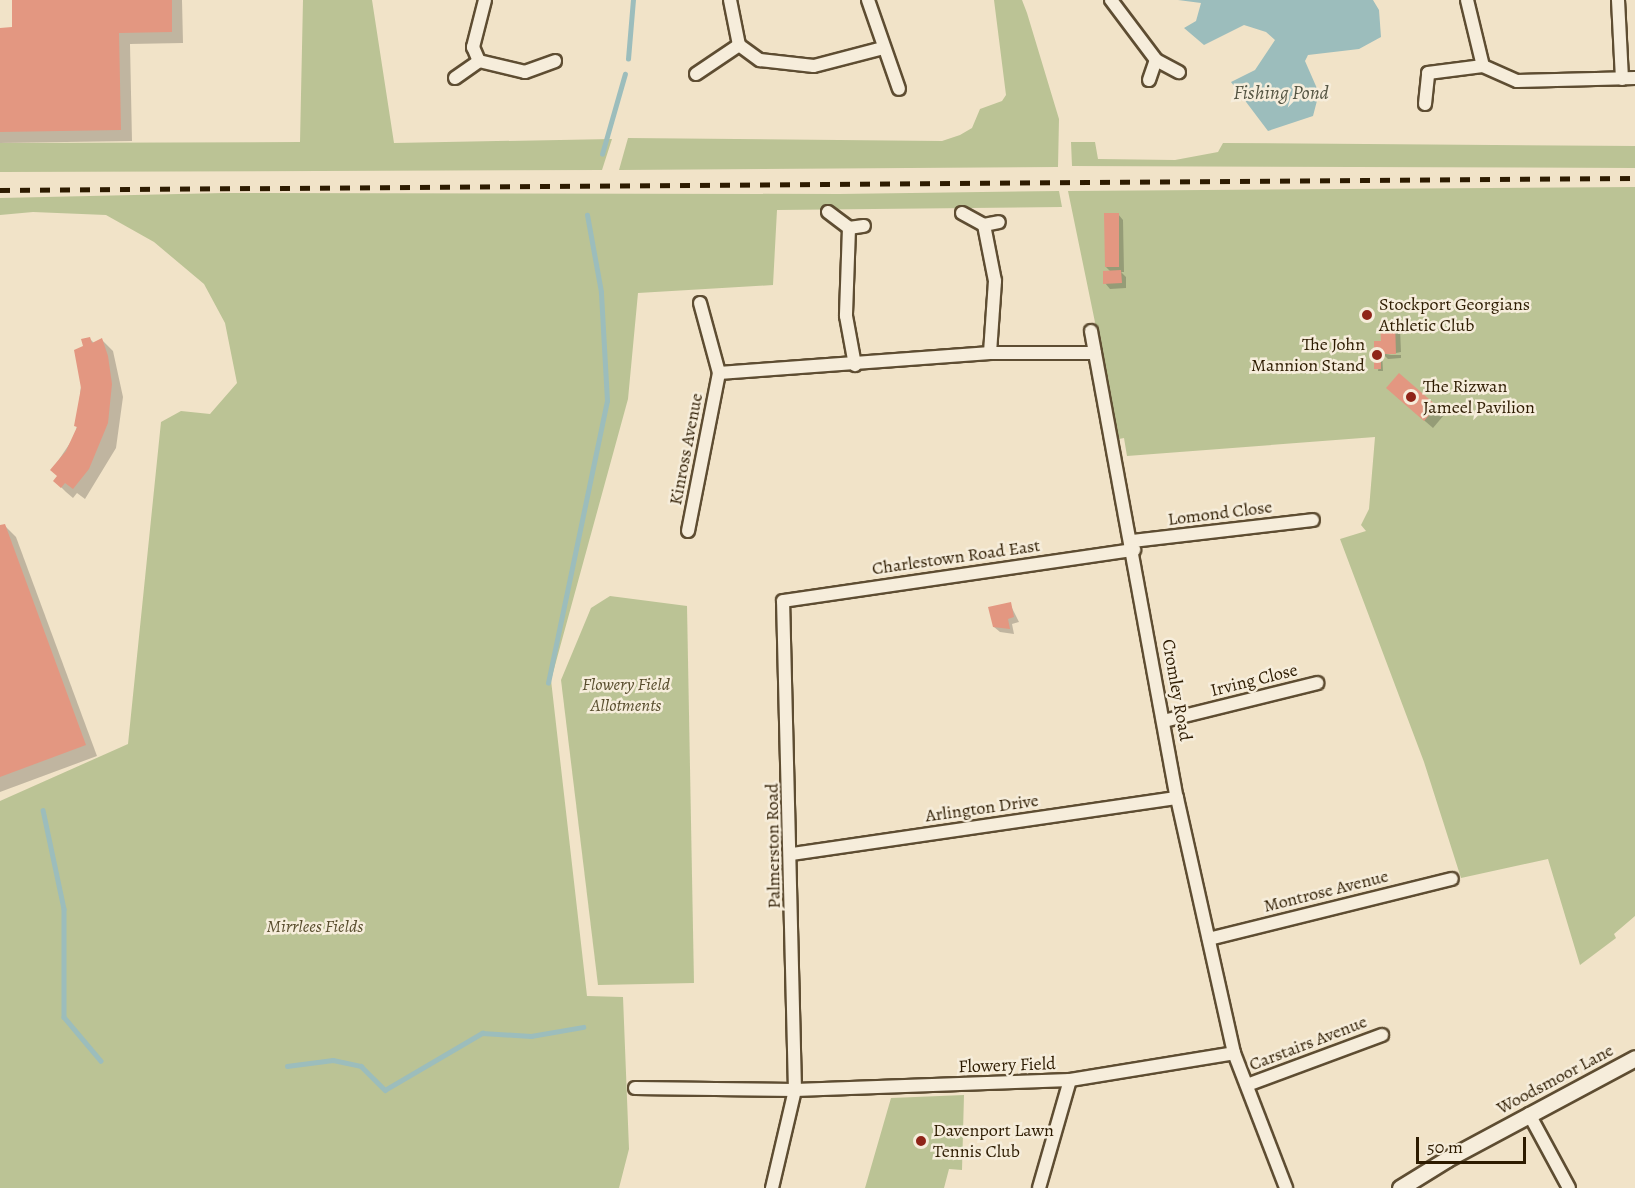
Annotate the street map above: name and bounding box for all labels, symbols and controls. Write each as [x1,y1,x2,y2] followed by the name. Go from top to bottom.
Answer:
[1233,80,1329,104] water label: Fishing Pond
[1379,294,1530,336] place label: Stockport Georgians Athletic Club
[1360,308,1374,322] marker: Stockport Georgians Athletic Club
[1251,334,1365,376] place label: The John Mannion Stand
[1370,348,1384,362] marker: The John Mannion Stand
[1423,376,1535,418] place label: The Rizwan Jameel Pavilion
[1404,390,1418,404] marker: The Rizwan Jameel Pavilion
[665,391,707,507] street label: Kinross Avenue
[1167,496,1273,530] street label: Lomond Close
[871,535,1041,579] street label: Charlestown Road East
[1157,637,1197,743] street label: Cromley Road
[1208,659,1300,701] street label: Irving Close
[582,674,670,716] park label: Flowery Field Allotments
[761,783,785,909] street label: Palmerston Road
[924,789,1040,827] street label: Arlington Drive
[1261,865,1391,917] street label: Montrose Avenue
[267,915,363,937] park label: Mirrlees Fields
[1246,1011,1370,1075] street label: Carstairs Avenue
[1493,1039,1617,1119] street label: Woodsmoor Lane
[958,1053,1056,1077] street label: Flowery Field
[933,1120,1054,1162] place label: Davenport Lawn Tennis Club
[1419,1125,1528,1163] scale bar
[914,1134,928,1148] marker: Davenport Lawn Tennis Club
[1427,1135,1463,1159] text: 50 m

